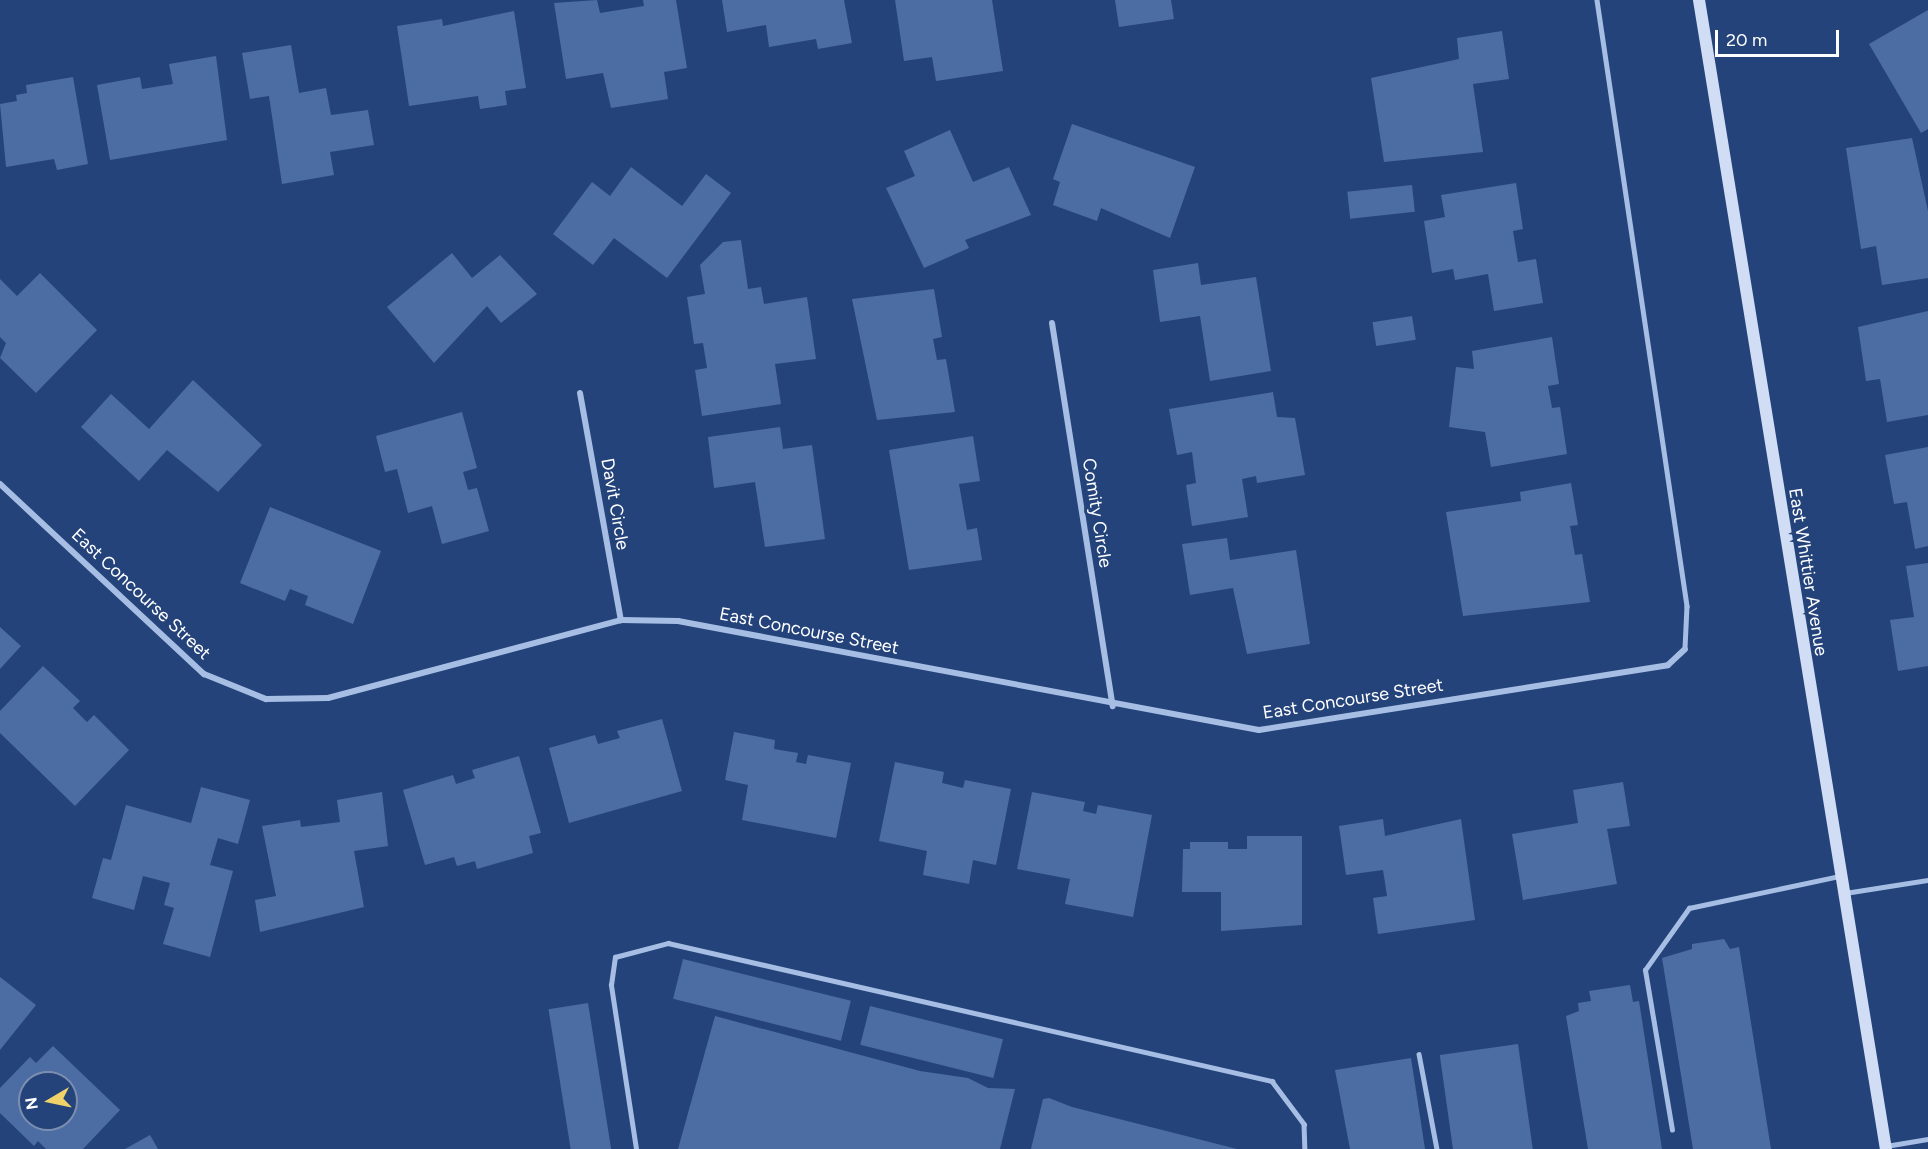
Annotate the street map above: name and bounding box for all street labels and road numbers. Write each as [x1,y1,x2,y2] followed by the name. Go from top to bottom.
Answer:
[596,456,634,552] street label: Davit Circle
[1078,457,1116,569] street label: Comity Circle
[1784,486,1832,658] street label: East Whittier Avenue
[67,524,215,664] street label: East Concourse Street
[717,603,901,659] street label: East Concourse Street
[1261,674,1445,724] street label: East Concourse Street

